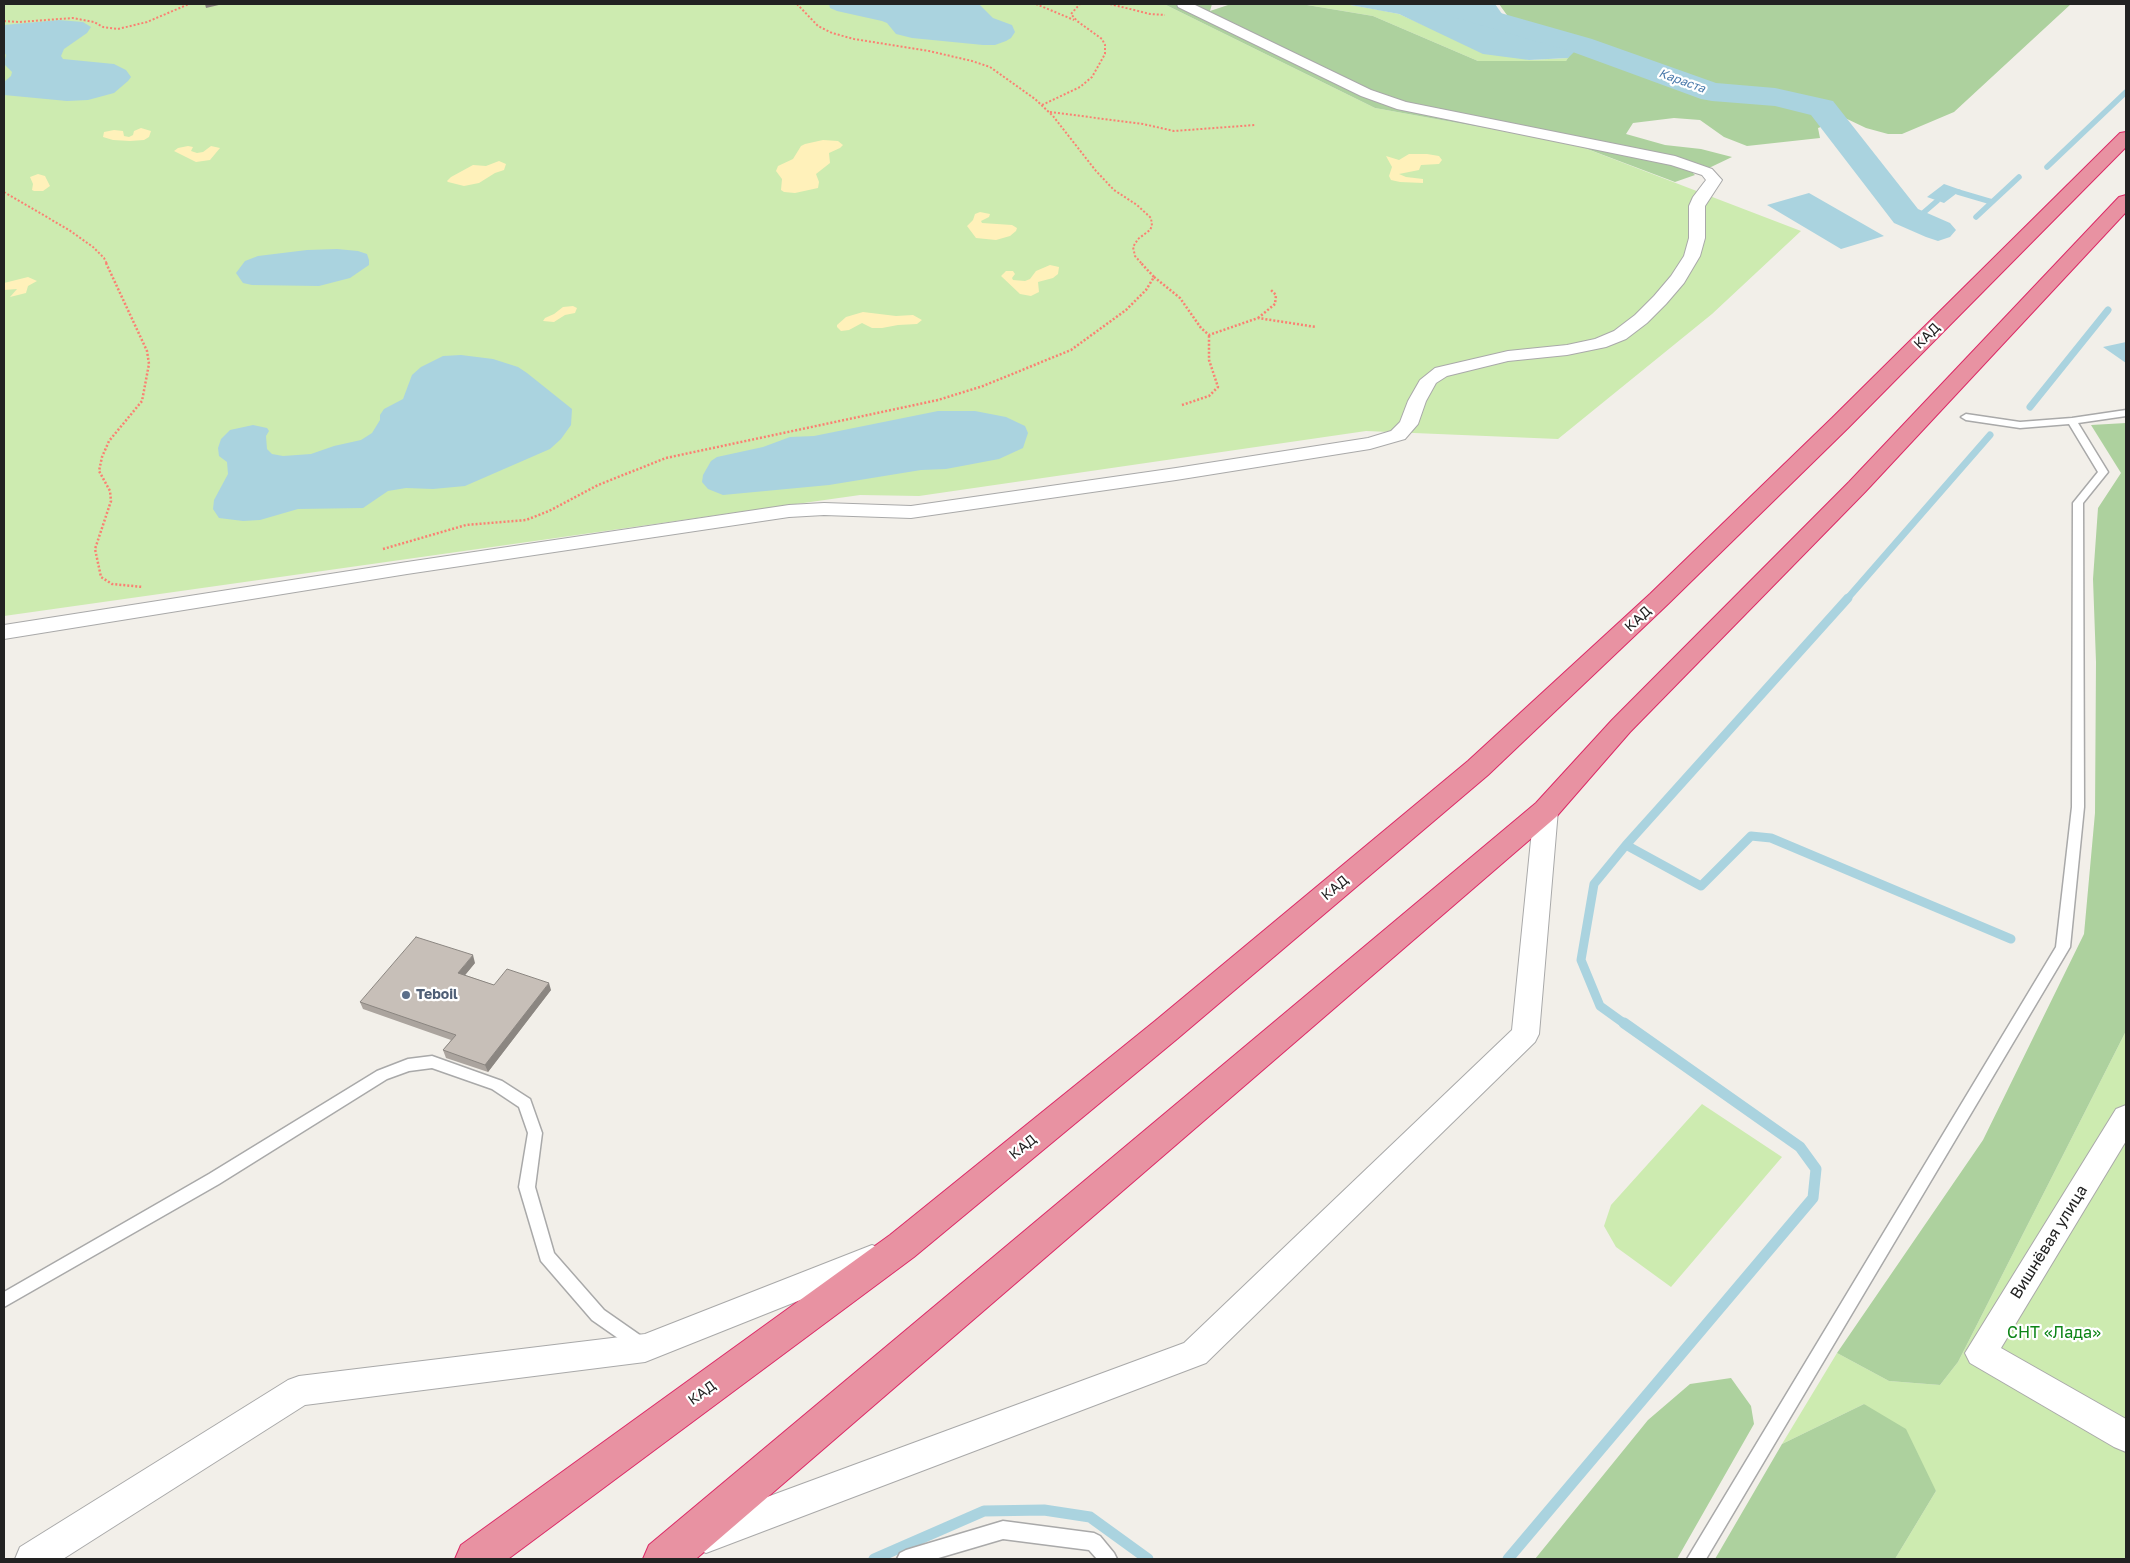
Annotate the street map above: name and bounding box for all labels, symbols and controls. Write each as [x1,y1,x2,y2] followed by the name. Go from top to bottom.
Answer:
[1657,66,1707,96] water label: Караста
[1910,319,1944,353] street label: КАД
[1621,603,1655,635] street label: КАД
[1318,872,1352,904] street label: КАД
[416,987,458,1003] place label: Teboil
[400,989,412,1001] marker: Teboil
[1006,1131,1040,1163] street label: КАД
[2006,1182,2092,1302] street label: Вишнёвая улица
[2007,1323,2101,1343] park label: СНТ «Лада»
[685,1377,719,1409] street label: КАД

